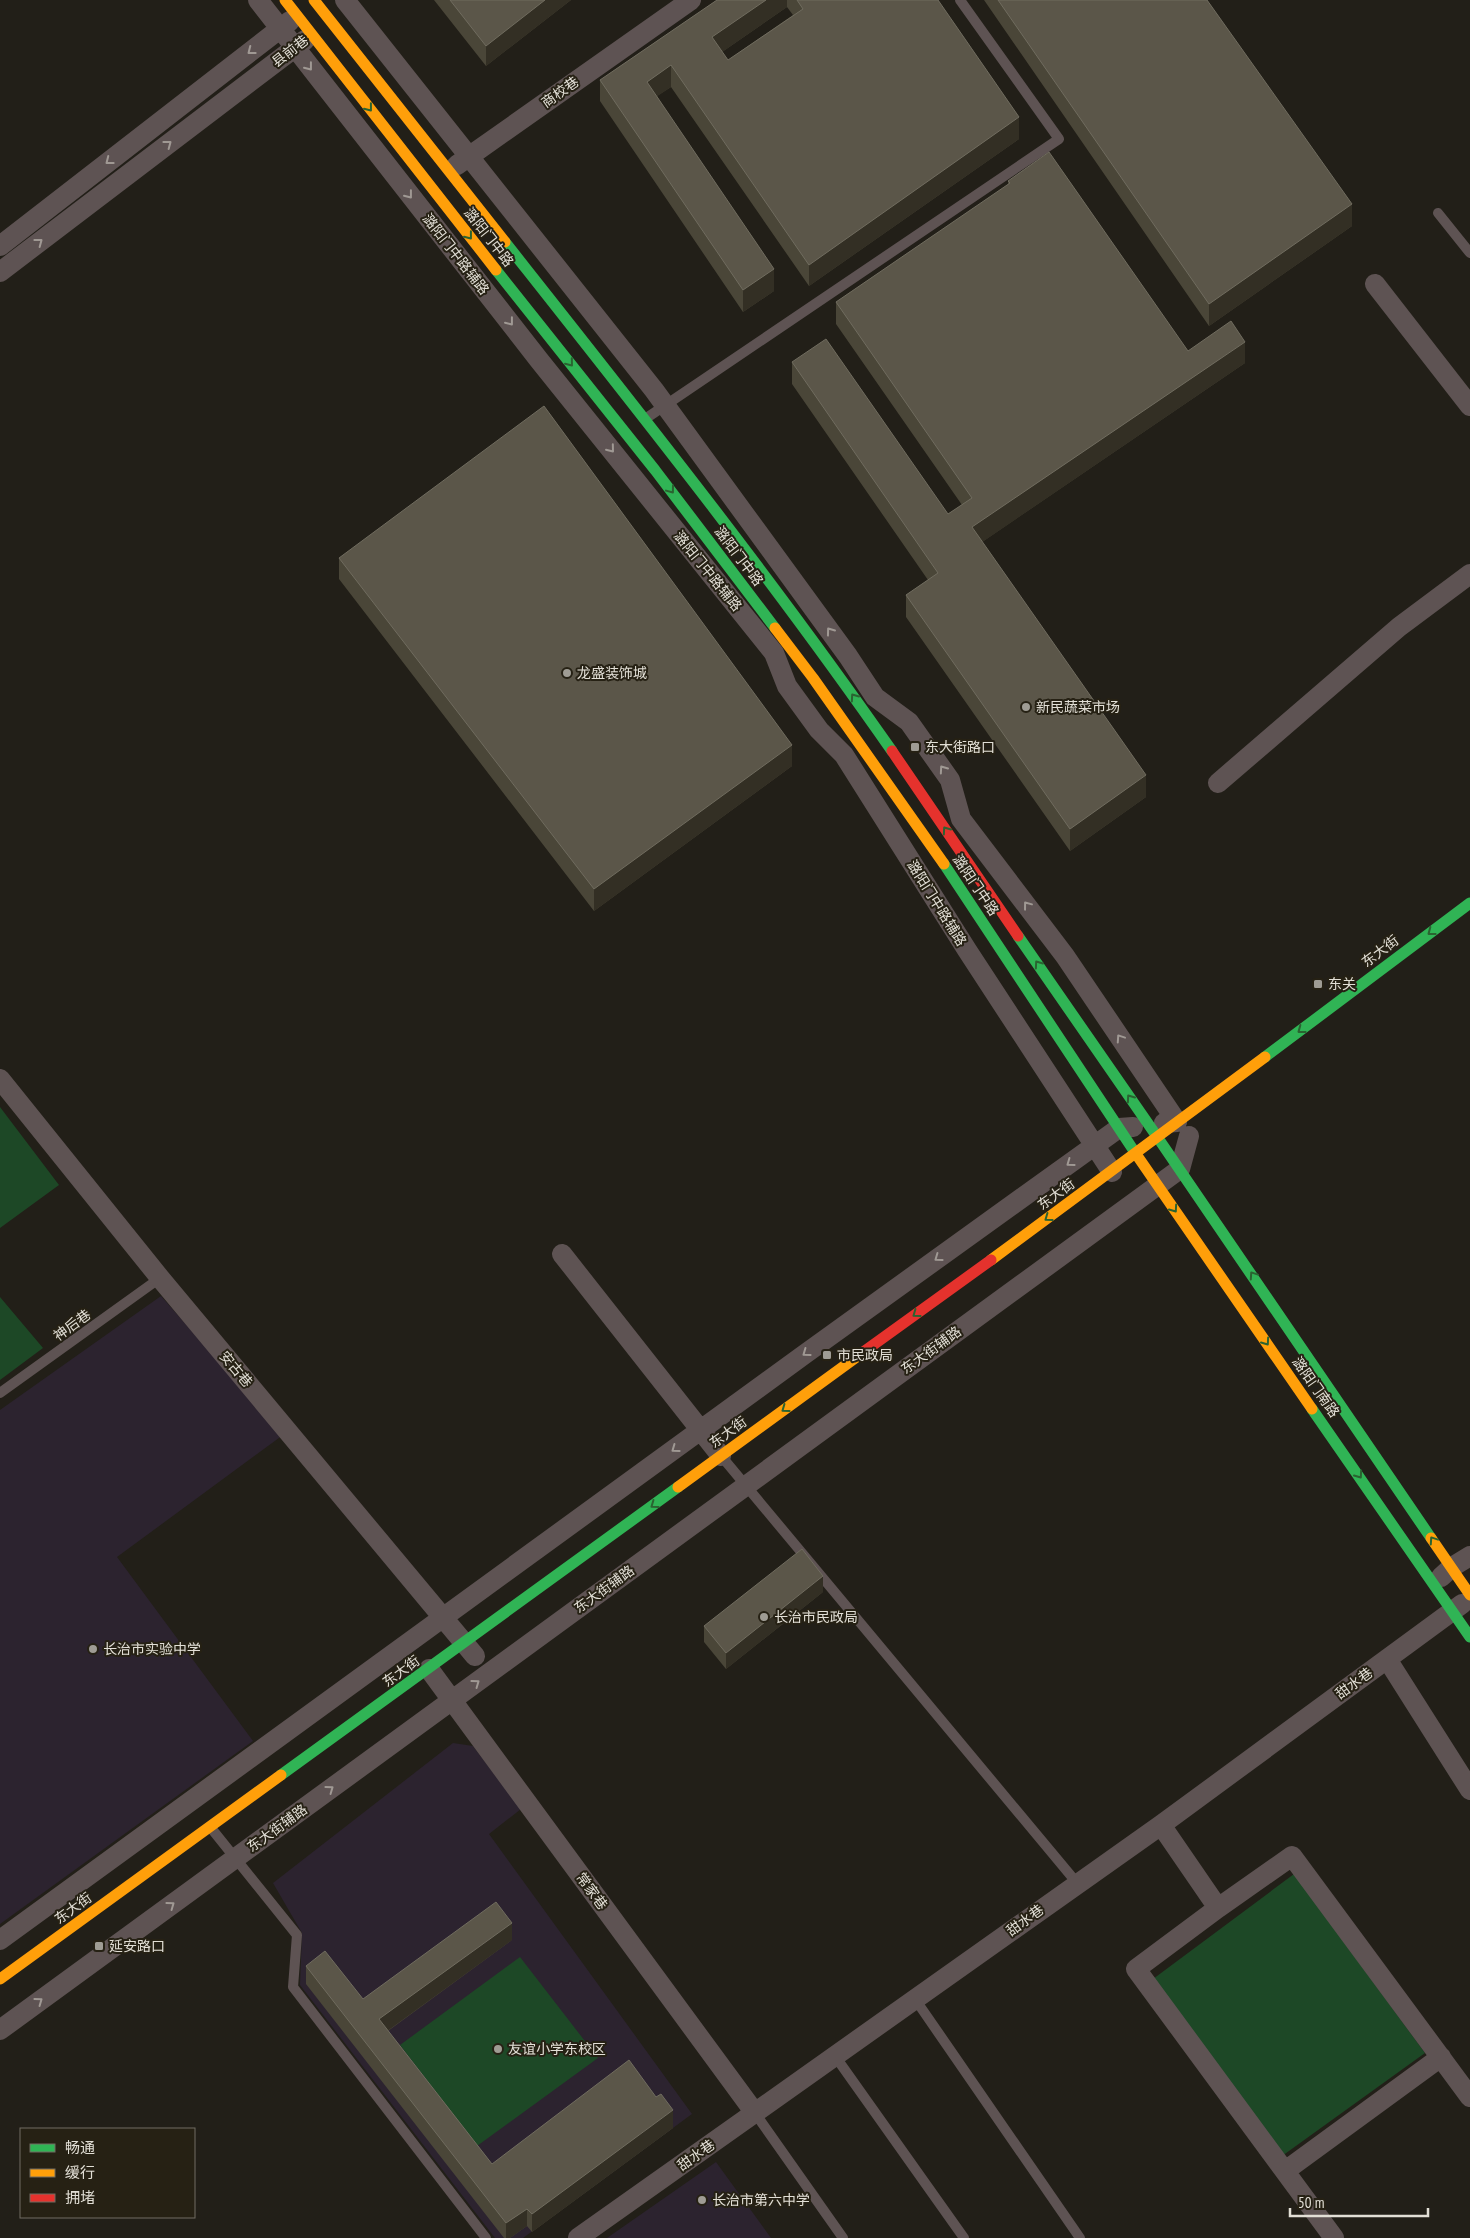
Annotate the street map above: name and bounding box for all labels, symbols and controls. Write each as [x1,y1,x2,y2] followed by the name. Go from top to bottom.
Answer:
[268,31,312,71] street label: 县前巷
[248,45,257,54] one-way arrow
[303,61,311,70] one-way arrow
[538,73,582,111] street label: 商校巷
[363,102,372,111] one-way arrow
[162,141,172,150] one-way arrow
[106,156,115,164] one-way arrow
[404,189,412,198] one-way arrow
[460,204,518,270] street label: 潞阳门中路
[419,210,493,298] street label: 潞阳门中路辅路
[463,230,471,239] one-way arrow
[33,240,42,248] one-way arrow
[504,317,513,326] one-way arrow
[565,357,573,366] one-way arrow
[605,444,614,453] one-way arrow
[665,484,674,494] one-way arrow
[711,523,767,589] street label: 潞阳门中路
[670,527,746,615] street label: 潞阳门中路辅路
[827,628,835,637] one-way arrow
[577,664,647,682] place label: 龙盛装饰城
[561,667,573,679] marker: 龙盛装饰城
[851,693,860,702] one-way arrow
[1036,698,1120,716] place label: 新民蔬菜市场
[1020,701,1032,713] marker: 新民蔬菜市场
[925,738,995,756] place label: 东大街路口
[909,741,921,753] marker: 东大街路口
[940,765,949,775] one-way arrow
[943,827,952,836] one-way arrow
[949,851,1003,919] street label: 潞阳门中路
[903,857,971,949] street label: 潞阳门中路辅路
[1024,902,1032,911] one-way arrow
[1427,926,1437,935] one-way arrow
[1358,931,1402,971] street label: 东大街
[1035,960,1044,970] one-way arrow
[1328,975,1356,993] place label: 东关
[1312,978,1324,990] marker: 东关
[1298,1024,1307,1032] one-way arrow
[1117,1034,1127,1043] one-way arrow
[1127,1094,1137,1103] one-way arrow
[1067,1158,1076,1166] one-way arrow
[1034,1174,1078,1214] street label: 东大街
[1168,1203,1177,1212] one-way arrow
[1045,1213,1054,1221] one-way arrow
[934,1252,944,1261] one-way arrow
[1250,1272,1259,1281] one-way arrow
[50,1305,94,1345] street label: 神后巷
[913,1308,922,1316] one-way arrow
[897,1322,965,1378] street label: 东大街辅路
[1260,1336,1269,1346] one-way arrow
[837,1346,893,1364] place label: 市民政局
[216,1347,256,1391] street label: 安古巷
[802,1347,812,1356] one-way arrow
[821,1349,833,1361] marker: 市民政局
[1289,1353,1343,1421] street label: 潞阳门南路
[781,1403,791,1412] one-way arrow
[706,1412,750,1452] street label: 东大街
[671,1443,681,1452] one-way arrow
[1353,1470,1362,1479] one-way arrow
[650,1499,660,1508] one-way arrow
[1430,1536,1439,1546] one-way arrow
[570,1561,638,1617] street label: 东大街辅路
[774,1608,858,1626] place label: 长治市民政局
[758,1611,770,1623] marker: 长治市民政局
[103,1640,201,1658] place label: 长治市实验中学
[87,1643,99,1655] marker: 长治市实验中学
[379,1651,423,1691] street label: 东大街
[1332,1663,1376,1703] street label: 甜水巷
[470,1680,480,1689] one-way arrow
[325,1786,334,1795] one-way arrow
[243,1800,311,1856] street label: 东大街辅路
[572,1869,612,1913] street label: 常家巷
[51,1888,95,1928] street label: 东大街
[1003,1900,1047,1940] street label: 甜水巷
[165,1903,174,1911] one-way arrow
[109,1937,165,1955] place label: 延安路口
[93,1940,105,1952] marker: 延安路口
[34,1998,43,2007] one-way arrow
[508,2040,606,2058] place label: 友谊小学东校区
[492,2043,504,2055] marker: 友谊小学东校区
[20,2128,195,2218] legend
[674,2136,718,2174] street label: 甜水巷
[65,2138,95,2157] text: 畅通
[65,2163,95,2182] text: 缓行
[1290,2186,1428,2218] scale bar
[65,2188,95,2207] text: 拥堵
[712,2191,810,2209] place label: 长治市第六中学
[1298,2193,1324,2212] text: 50 m
[696,2194,708,2206] marker: 长治市第六中学

